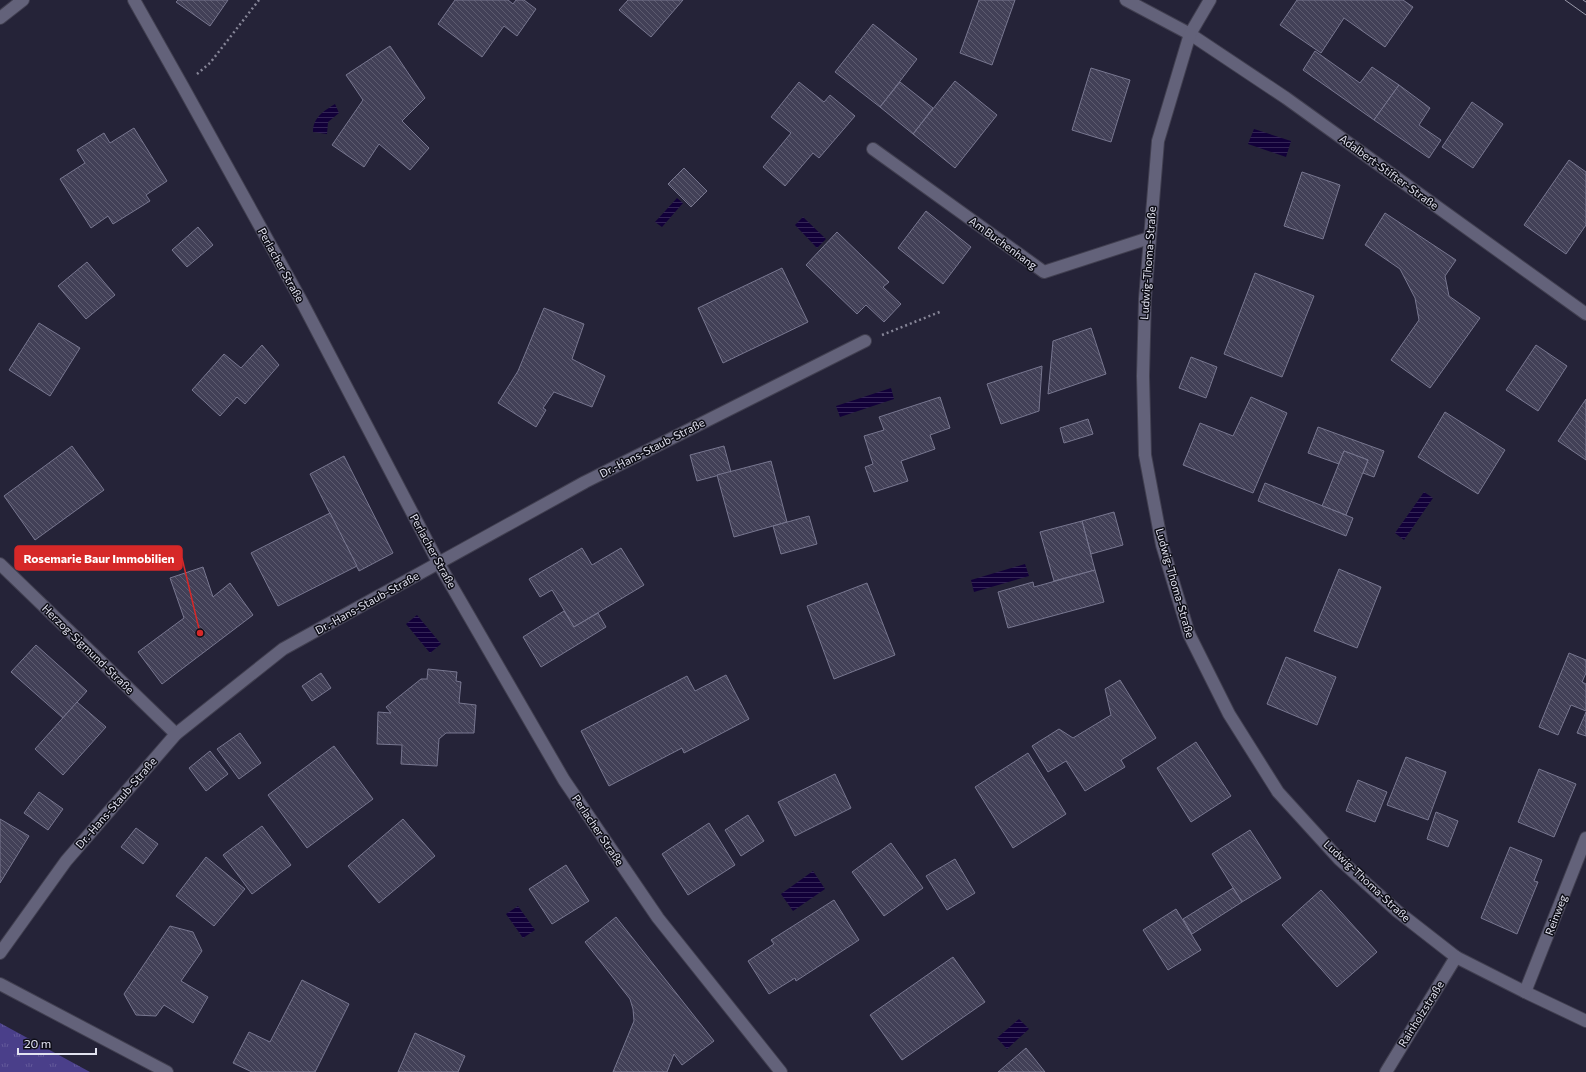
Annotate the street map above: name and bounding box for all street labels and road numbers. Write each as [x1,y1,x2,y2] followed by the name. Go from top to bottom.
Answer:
[1337,131,1441,212] street label: Adalbert-Stifter-Straße
[1137,206,1158,320] street label: Ludwig-Thoma-Straße
[967,214,1040,272] street label: Am Buchenhang
[256,225,307,304] street label: Perlacher Straße
[597,415,707,480] street label: Dr.-Hans-Staub-Straße
[408,511,459,590] street label: Perlacher Straße
[1154,527,1197,639] street label: Ludwig-Thoma-Straße
[313,569,421,636] street label: Dr.-Hans-Staub-Straße
[40,601,137,696] street label: Herzog-Sigmund-Straße
[73,754,159,851] street label: Dr.-Hans-Staub-Straße
[570,792,627,868] street label: Perlacher Straße
[1321,837,1413,924] street label: Ludwig-Thoma-Straße
[1542,893,1569,937] street label: Reinweg
[1395,978,1446,1049] street label: Rainholzstraße

